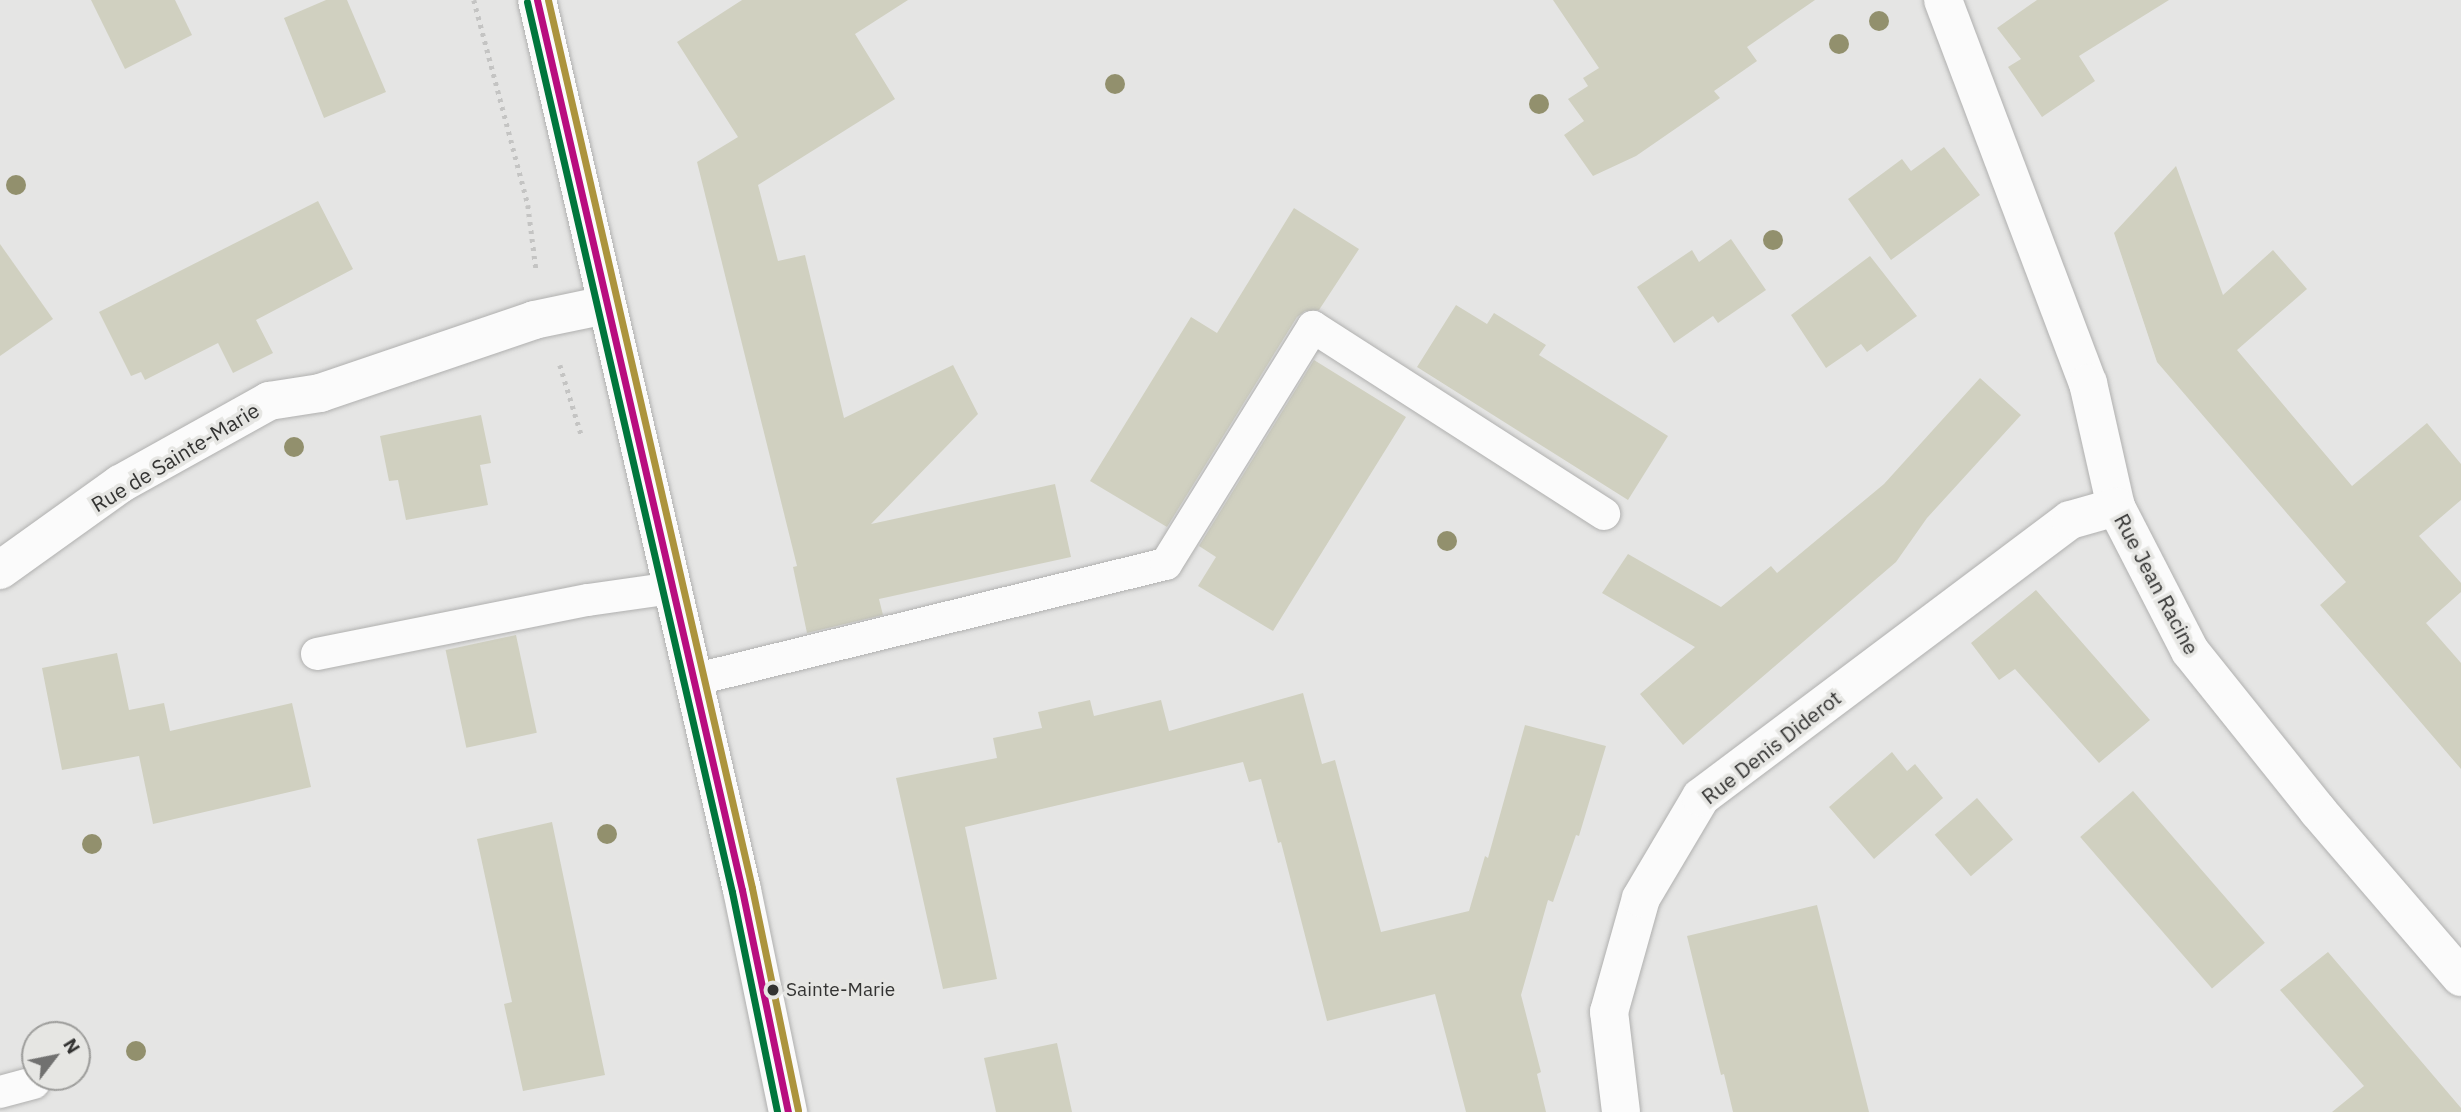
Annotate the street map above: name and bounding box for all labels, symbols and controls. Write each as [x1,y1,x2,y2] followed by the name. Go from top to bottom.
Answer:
[87,397,263,517] street label: Rue de Sainte-Marie
[2109,509,2205,659] street label: Rue Jean Racine
[1696,685,1846,809] street label: Rue Denis Diderot
[786,979,895,1001] place label: Sainte-Marie
[766,983,780,997] marker: Sainte-Marie
[21,1021,91,1091] north arrow
[58,1034,86,1058] text: N

